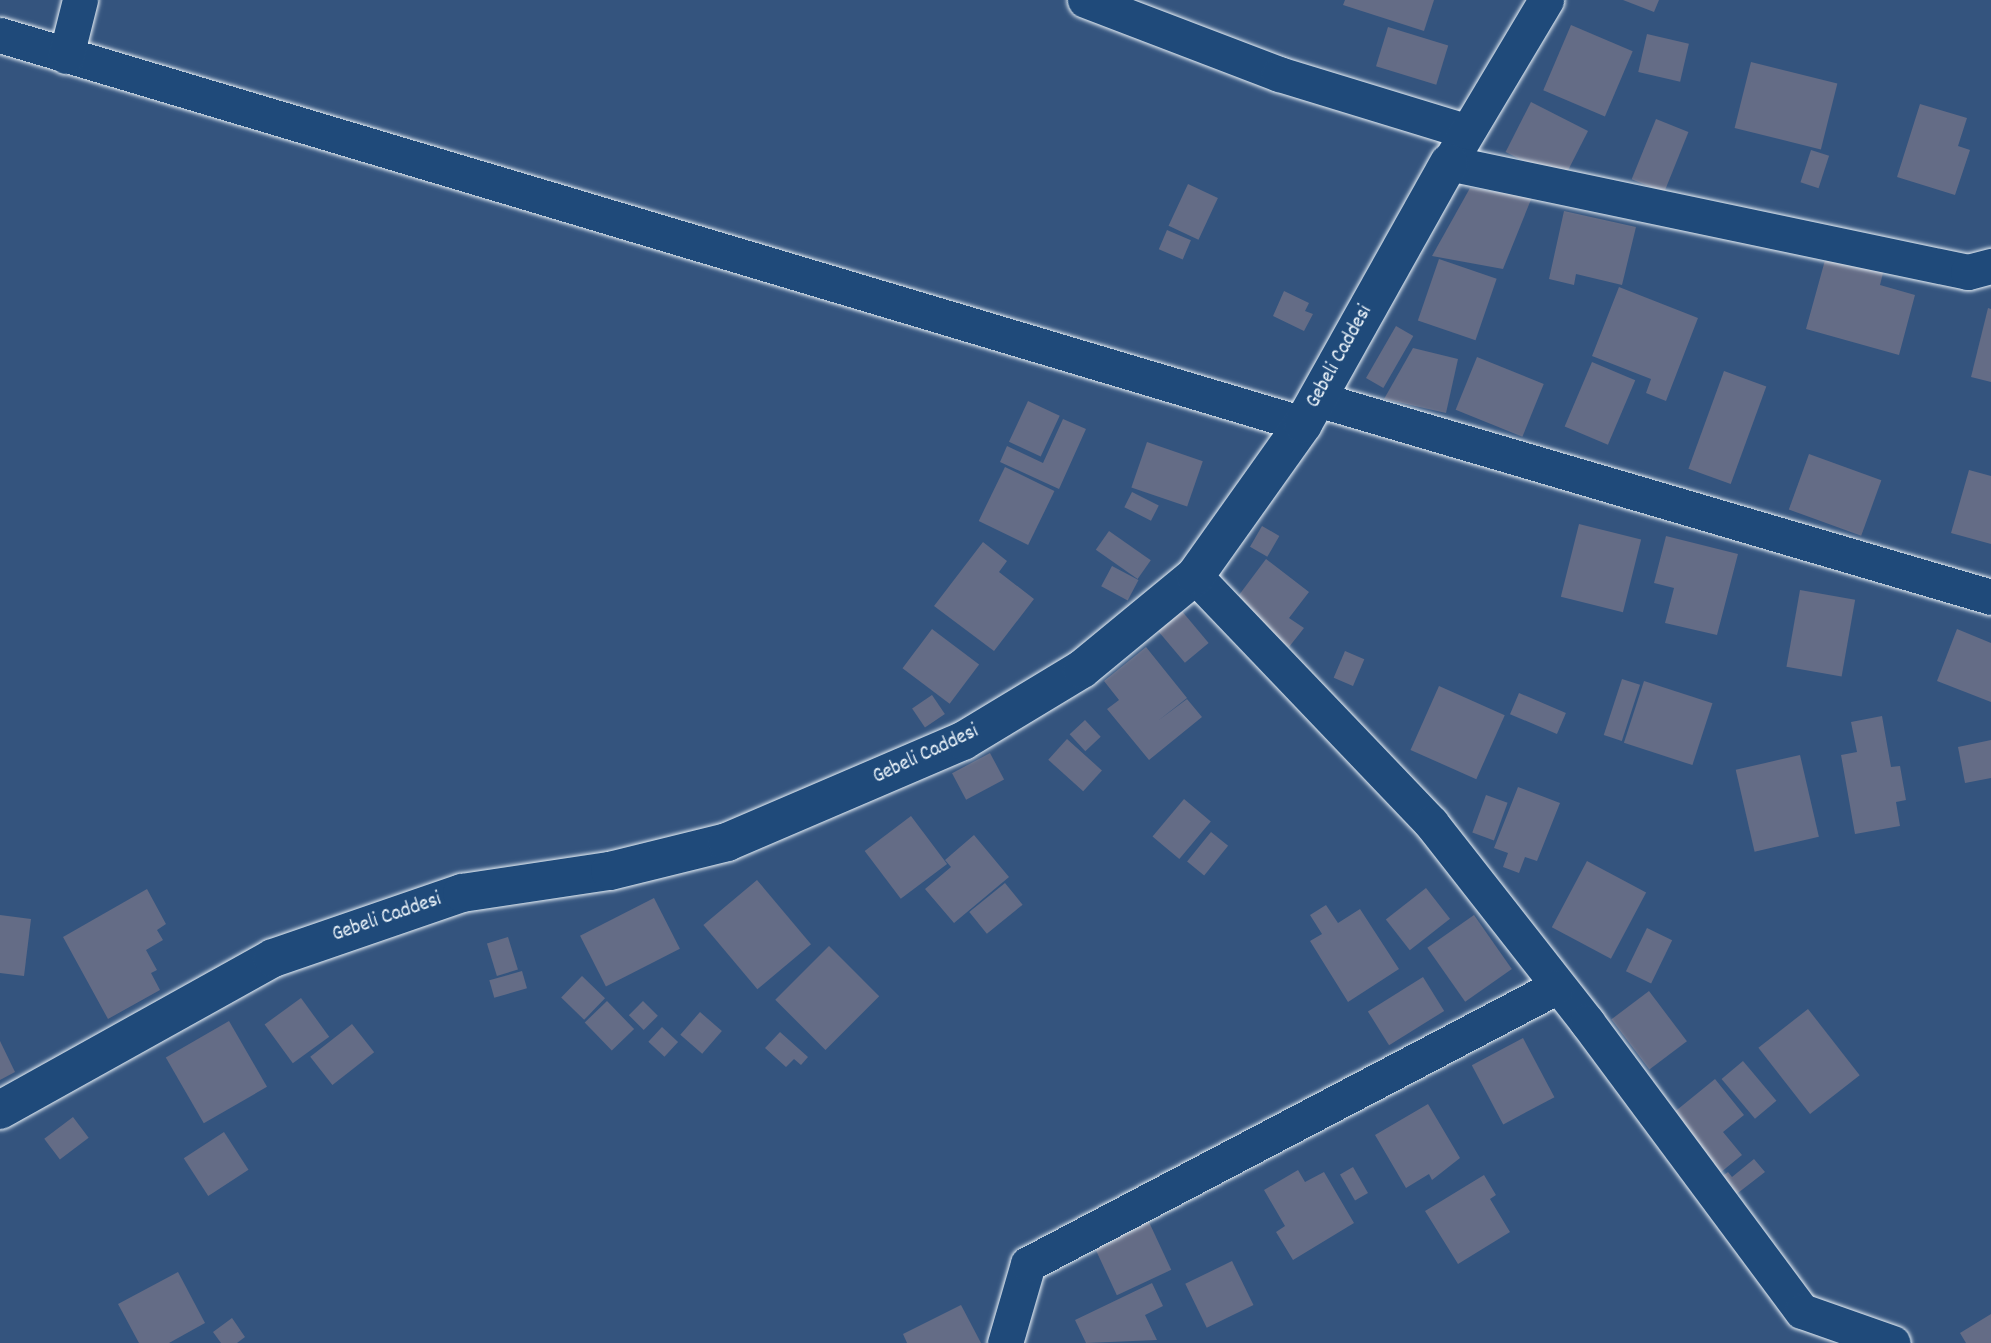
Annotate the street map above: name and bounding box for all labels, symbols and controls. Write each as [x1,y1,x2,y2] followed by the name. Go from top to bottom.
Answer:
[1301,301,1379,413] street label: Gebeli Caddesi
[869,720,983,790] street label: Gebeli Caddesi
[329,888,445,948] street label: Gebeli Caddesi

